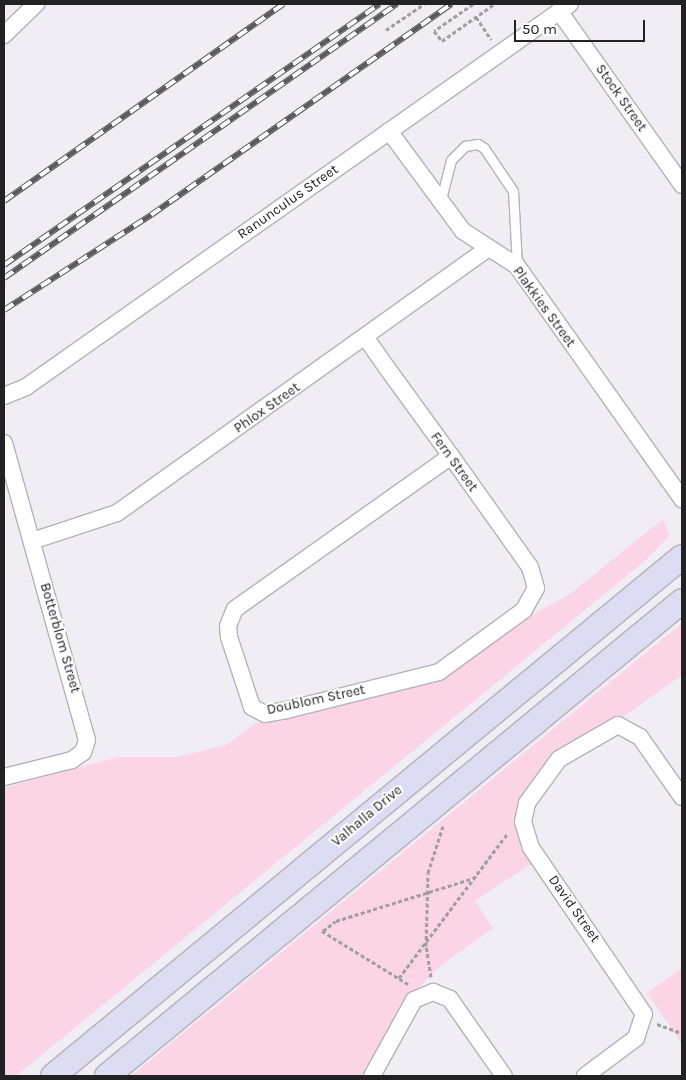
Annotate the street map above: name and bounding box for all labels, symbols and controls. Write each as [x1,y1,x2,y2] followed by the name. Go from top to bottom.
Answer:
[516,10,647,42] scale bar
[522,20,557,38] text: 50 m
[592,61,650,135] street label: Stock Street
[234,161,342,243] street label: Ranunculus Street
[509,263,579,351] street label: Plakkies Street
[231,379,303,437] street label: Phlox Street
[427,429,481,495] street label: Fern Street
[36,581,84,695] street label: Botterblom Street
[265,681,367,719] street label: Doublom Street
[328,782,406,850] street label: Valhalla Drive
[545,872,603,946] street label: David Street

